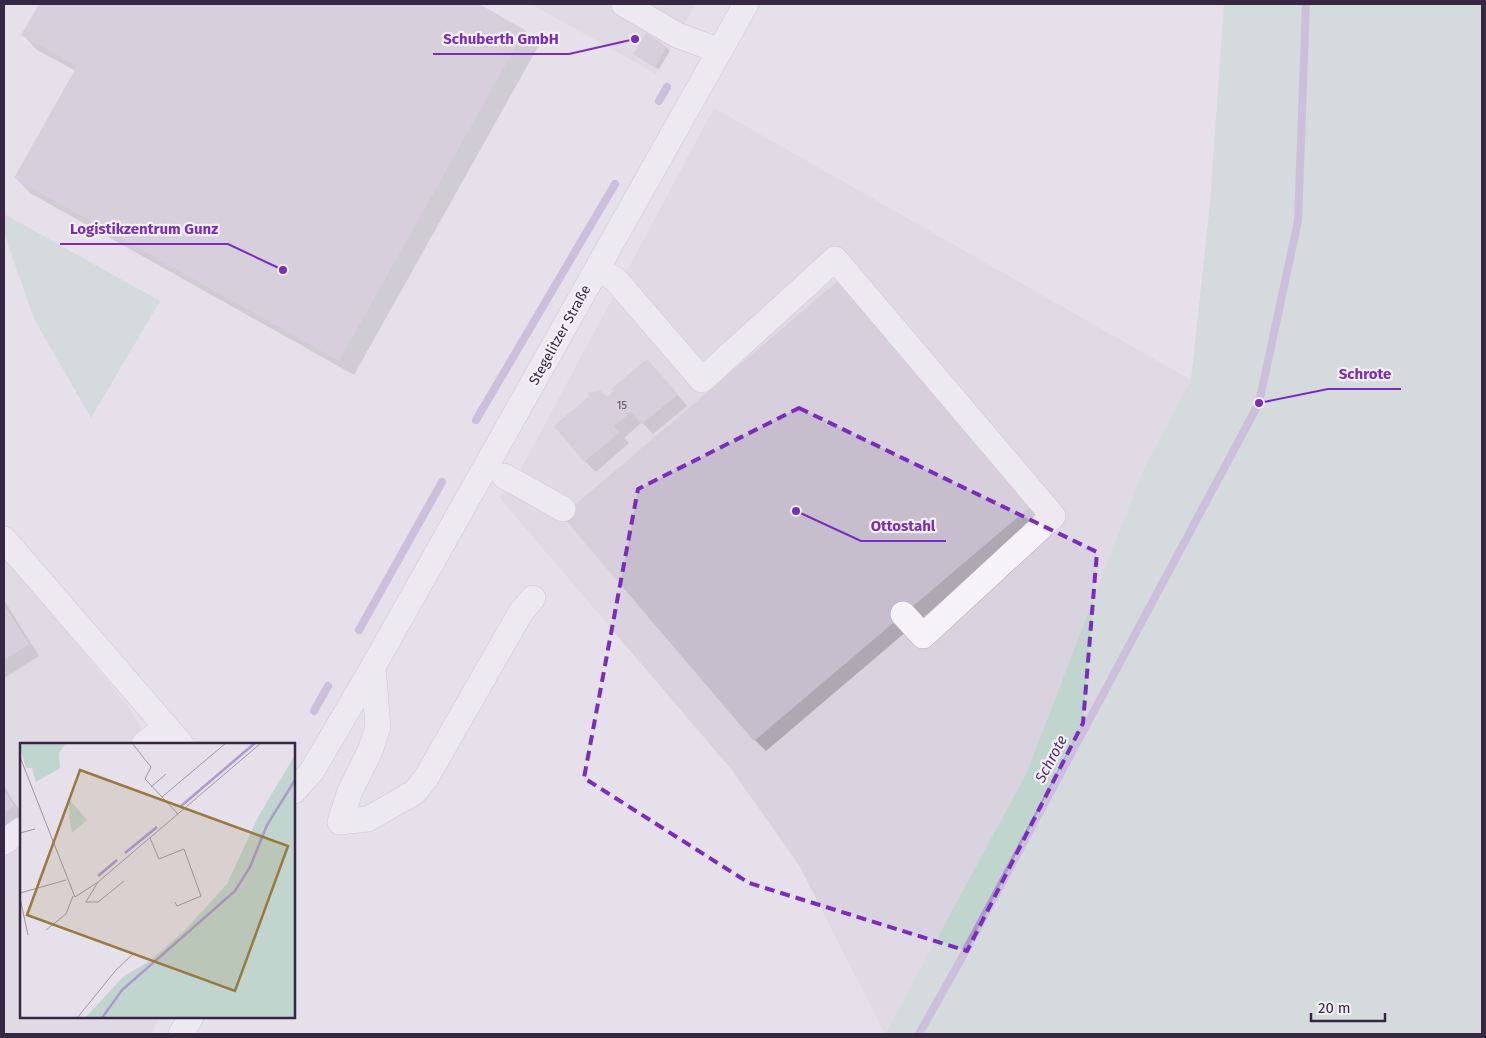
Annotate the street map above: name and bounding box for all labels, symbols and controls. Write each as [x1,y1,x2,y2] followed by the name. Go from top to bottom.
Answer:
[433,24,569,54] callout: Schuberth GmbH
[443,30,559,48] text: Schuberth GmbH
[60,214,228,244] callout: Logistikzentrum Gunz
[70,220,218,238] text: Logistikzentrum Gunz
[525,282,595,388] street label: Stegelitzer Straße
[1328,359,1401,389] callout: Schrote
[1339,365,1391,383] text: Schrote
[617,399,628,412] house number: 15
[861,511,946,541] callout: Ottostahl
[871,517,936,535] text: Ottostahl
[1031,732,1071,786] water label: Schrote
[20,743,295,1018] inset map
[1311,990,1385,1022] scale bar
[1318,999,1351,1017] text: 20 m

